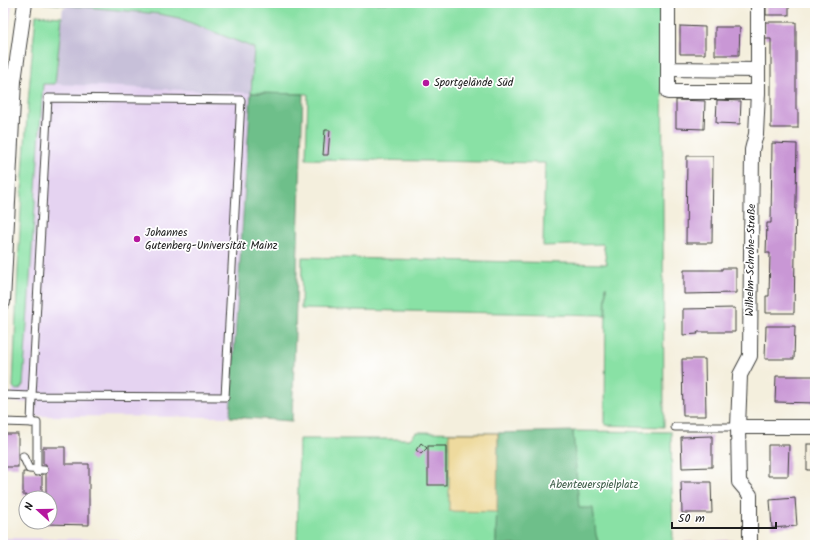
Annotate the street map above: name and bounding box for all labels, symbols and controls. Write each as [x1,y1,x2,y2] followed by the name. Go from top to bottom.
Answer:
[434,74,514,92] place label: Sportgelände Süd
[421,78,431,88] marker: Sportgelände Süd
[741,203,761,317] street label: Wilhelm-Schrohe-Straße
[145,224,278,255] place label: Johannes Gutenberg-Universität Mainz
[132,234,142,244] marker: Johannes Gutenberg-Universität Mainz
[550,476,639,494] park label: Abenteuerspielplatz
[18,490,58,530] north arrow
[20,500,39,513] text: N
[672,504,776,530] scale bar
[678,509,705,528] text: 50 m

